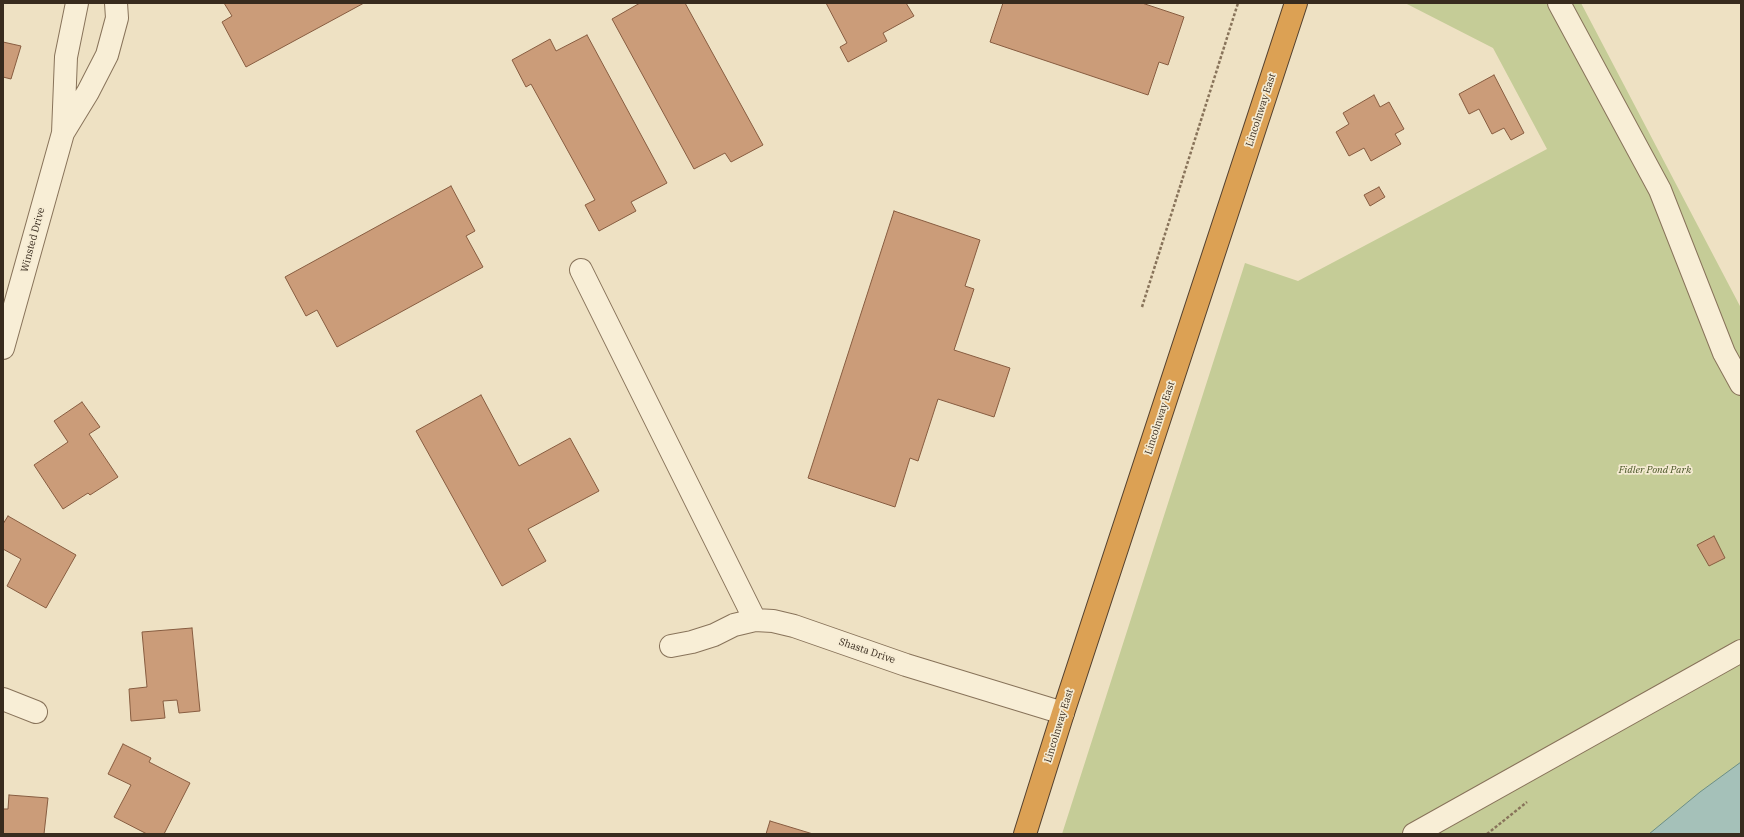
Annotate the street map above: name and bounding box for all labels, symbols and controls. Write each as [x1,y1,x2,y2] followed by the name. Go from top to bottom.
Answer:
[1243,72,1279,148] street label: Lincolnway East
[19,206,47,274] street label: Winsted Drive
[1142,380,1178,456] street label: Lincolnway East
[1619,464,1691,476] park label: Fidler Pond Park
[837,636,897,666] street label: Shasta Drive
[1042,688,1076,764] street label: Lincolnway East

